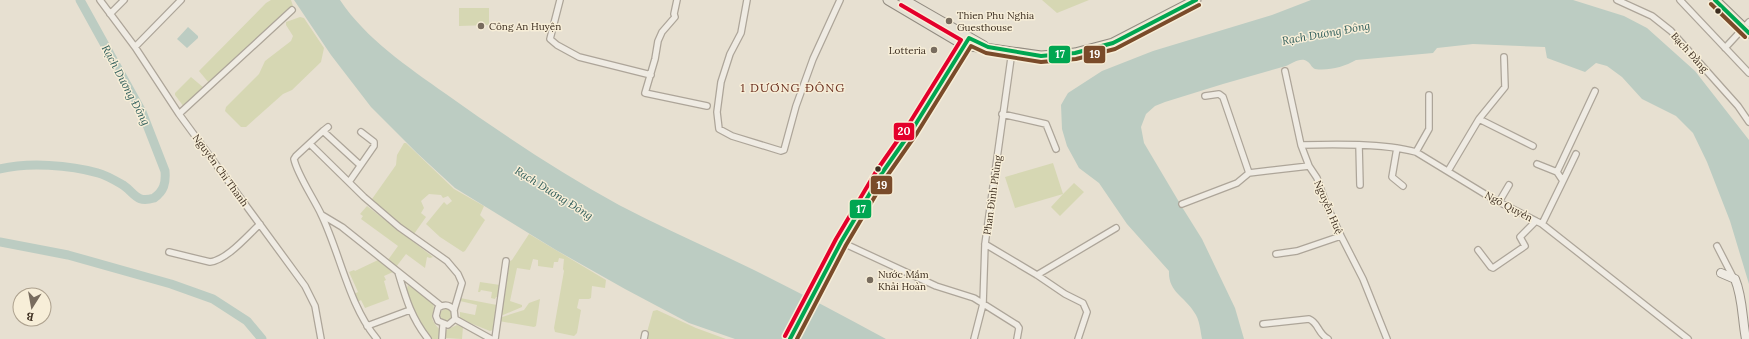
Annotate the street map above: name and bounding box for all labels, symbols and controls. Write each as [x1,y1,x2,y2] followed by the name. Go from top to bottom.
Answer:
[1713,6,1723,16] unlabelled marker
[957,9,1034,34] place label: Thien Phu Nghia Guesthouse
[944,16,954,26] marker: Thien Phu Nghia Guesthouse
[1281,18,1371,48] water label: Rạch Dương Đông
[489,20,561,33] place label: Công An Huyện
[476,21,486,31] marker: Công An Huyện
[1668,30,1711,75] street label: Bạch Đằng
[99,42,153,128] water label: Rạch Dương Đông
[889,44,926,57] place label: Lotteria
[929,45,939,55] marker: Lotteria
[1048,45,1071,64] line badge: 17
[1083,45,1106,64] line badge: 19
[1055,47,1065,61] text: 17
[1090,47,1100,61] text: 19
[741,80,845,95] district label: 1 DƯƠNG ĐÔNG
[893,122,915,141] line badge: 20
[898,124,910,138] text: 20
[190,132,251,209] street label: Nguyễn Chí Thanh
[980,154,1005,236] street label: Phan Đình Phùng
[512,163,596,223] water label: Rạch Dương Đông
[873,164,883,174] unlabelled marker
[870,175,893,195] line badge: 19
[877,178,887,192] text: 19
[1311,178,1346,237] street label: Nguyễn Huệ
[1483,188,1535,224] street label: Ngô Quyền
[849,199,872,219] line badge: 17
[856,202,866,216] text: 17
[878,268,929,293] place label: Nước Mắm Khải Hoàn
[865,275,875,285] marker: Nước Mắm Khải Hoàn
[12,287,52,327] north arrow
[25,309,35,324] text: B

